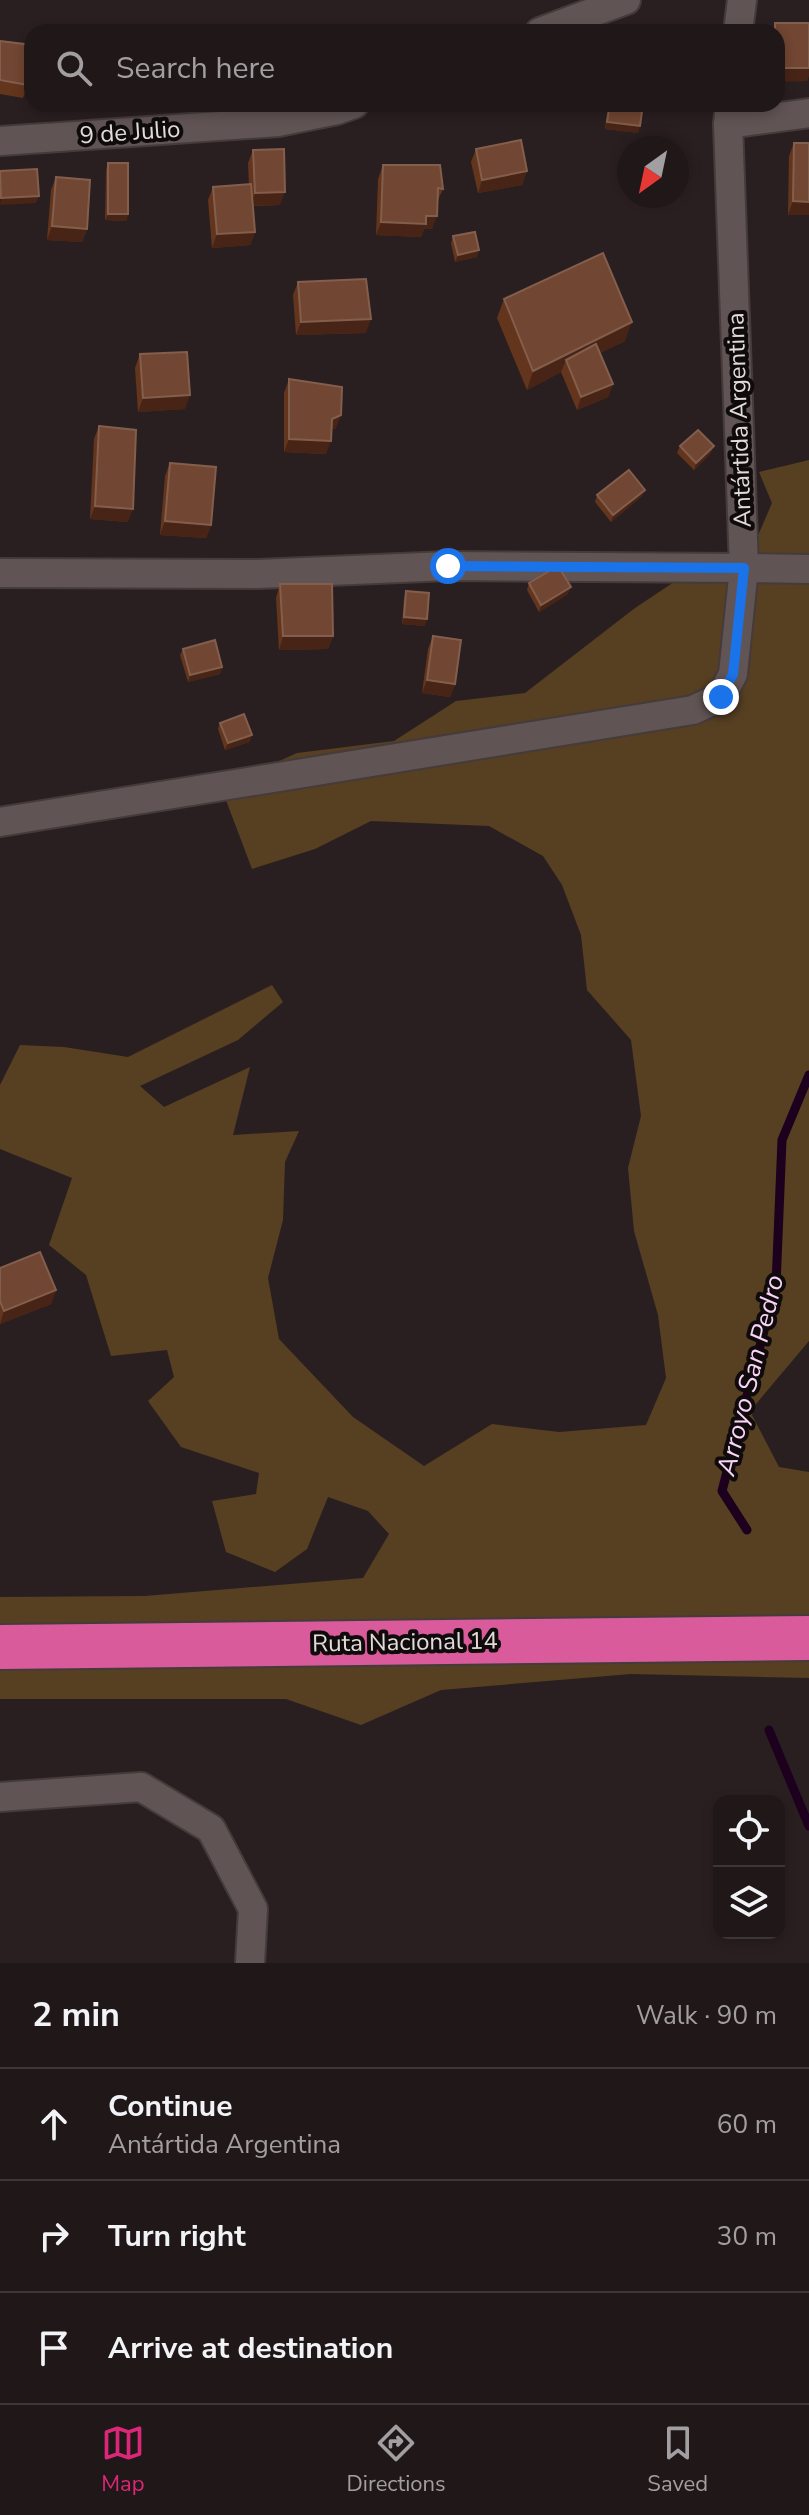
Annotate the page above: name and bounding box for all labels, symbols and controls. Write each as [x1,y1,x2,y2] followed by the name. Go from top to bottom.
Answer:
[24,24,785,112] search box
[52,46,96,90] icon: search
[116,48,275,89] text: Search here
[79,113,181,151] street label: 9 de Julio
[617,136,689,208] north arrow
[719,312,759,528] street label: Antártida Argentina
[430,548,466,584] route start
[703,679,739,715] route end
[708,1271,792,1480] water label: Arroyo San Pedro
[312,1624,498,1660] street label: Ruta Nacional 14
[713,1795,785,1939] map controls
[713,1795,785,1867] button: locate
[713,1867,785,1939] button: layers
[32,1992,120,2038] text: 2 min
[636,1998,777,2033] text: Walk · 90 m
[108,2086,233,2127] text: Continue
[32,2102,76,2146] icon: ahead
[717,2107,777,2142] text: 60 m
[108,2127,341,2162] text: Antártida Argentina
[32,2214,76,2258] icon: right
[108,2216,246,2257] text: Turn right
[717,2219,777,2254] text: 30 m
[32,2326,76,2370] icon: arrive
[108,2328,393,2369] text: Arrive at destination
[101,2421,145,2499] tab: Map
[347,2421,446,2499] tab: Directions
[647,2421,708,2499] tab: Saved

